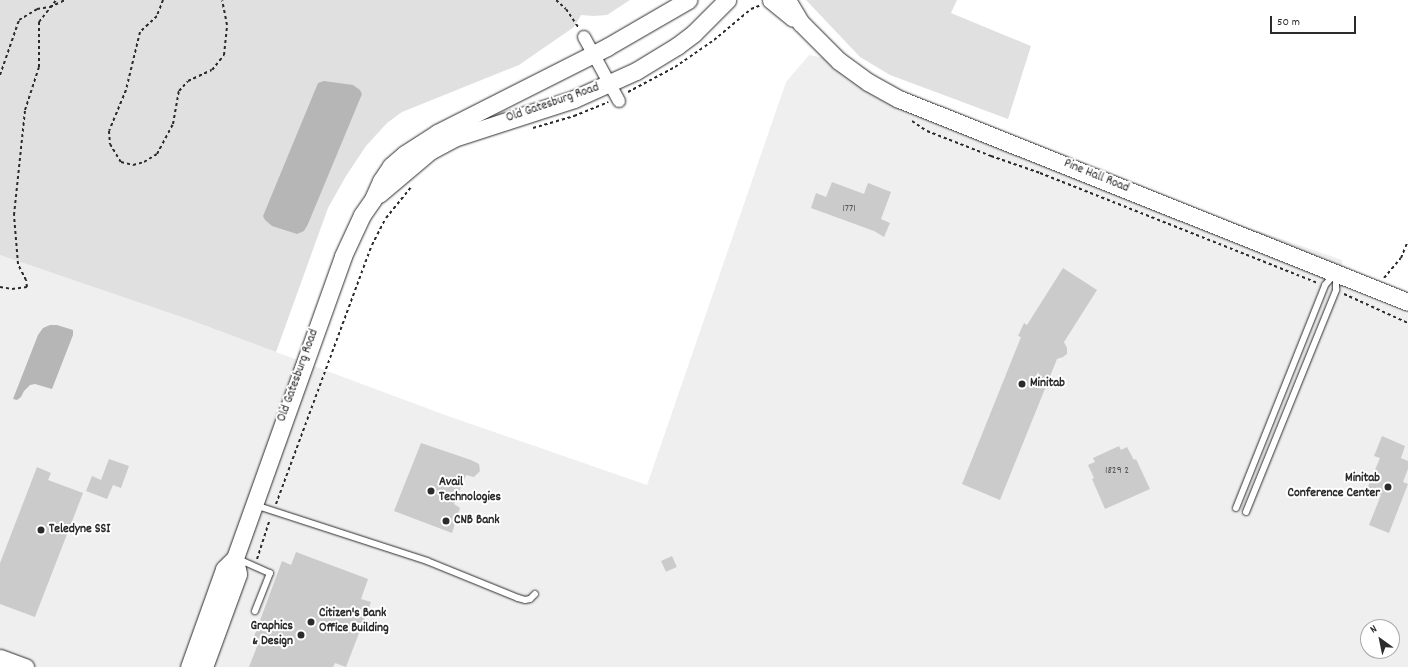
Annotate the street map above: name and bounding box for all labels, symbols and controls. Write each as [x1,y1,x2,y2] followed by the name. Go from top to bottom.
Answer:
[1272,8,1358,34] scale bar
[1277,14,1300,31] text: 50 m
[504,81,602,127] street label: Old Gatesburg Road
[1061,157,1131,197] street label: Pine Hall Road
[842,202,856,216] house number: 1771
[275,328,323,424] street label: Old Gatesburg Road
[1030,376,1065,392] place label: Minitab
[1017,379,1027,389] marker: Minitab
[1105,464,1129,478] house number: 1829 2
[1288,472,1380,503] place label: Minitab Conference Center
[439,476,501,507] place label: Avail Technologies
[1383,482,1393,492] marker: Minitab Conference Center
[426,486,436,496] marker: Avail Technologies
[454,513,500,529] place label: CNB Bank
[441,516,451,526] marker: CNB Bank
[49,522,110,538] place label: Teledyne SSI
[36,525,46,535] marker: Teledyne SSI
[319,607,389,638] place label: Citizen's Bank Office Building
[306,617,316,627] marker: Citizen's Bank Office Building
[1360,619,1400,659] north arrow
[250,620,293,651] place label: Graphics & Design
[1367,622,1381,638] text: N
[296,630,306,640] marker: Graphics & Design

